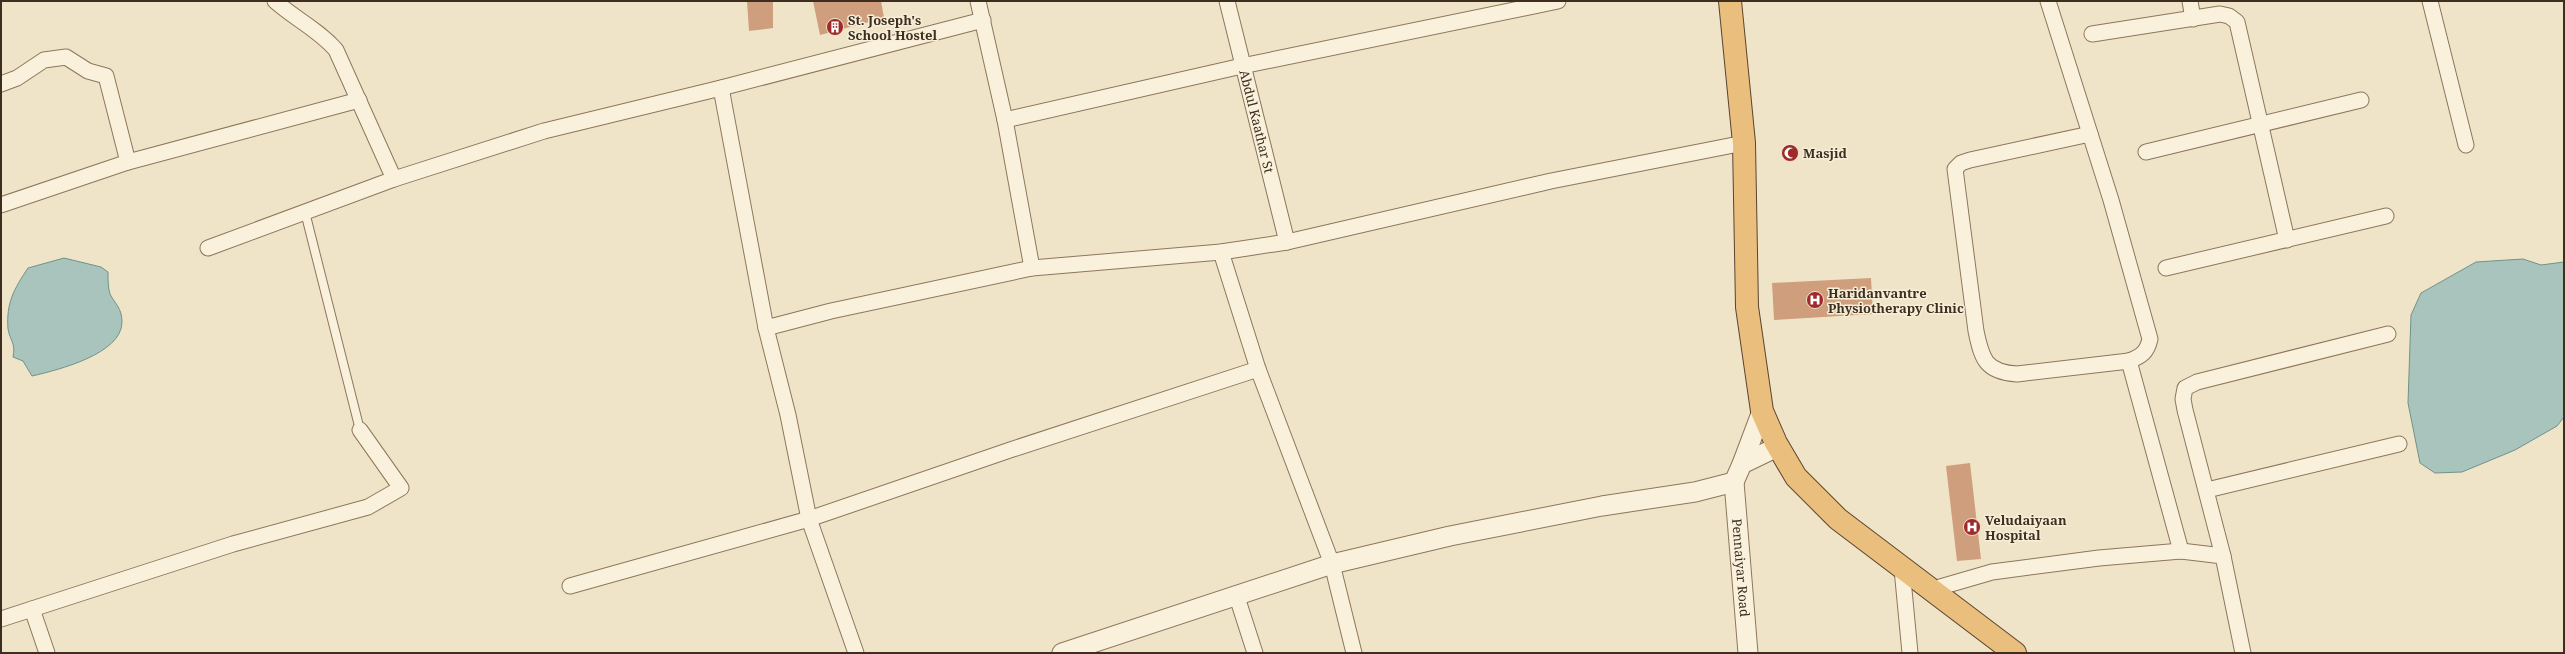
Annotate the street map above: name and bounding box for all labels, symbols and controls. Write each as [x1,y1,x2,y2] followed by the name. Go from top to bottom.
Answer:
[848,11,938,44] place label: St. Joseph's School Hostel
[825,17,845,37] building icon: St. Joseph's School Hostel
[1235,68,1279,175] street label: Abdul Kaathar St
[1780,143,1800,163] mosque icon: Masjid
[1803,144,1847,162] place label: Masjid
[1828,284,1964,317] place label: Haridanvantre Physiotherapy Clinic
[1805,290,1825,310] hospital icon: Haridanvantre Physiotherapy Clinic
[1985,511,2067,544] place label: Veludaiyaan Hospital
[1962,517,1982,537] hospital icon: Veludaiyaan Hospital
[1728,518,1754,618] street label: Pennaiyar Road

